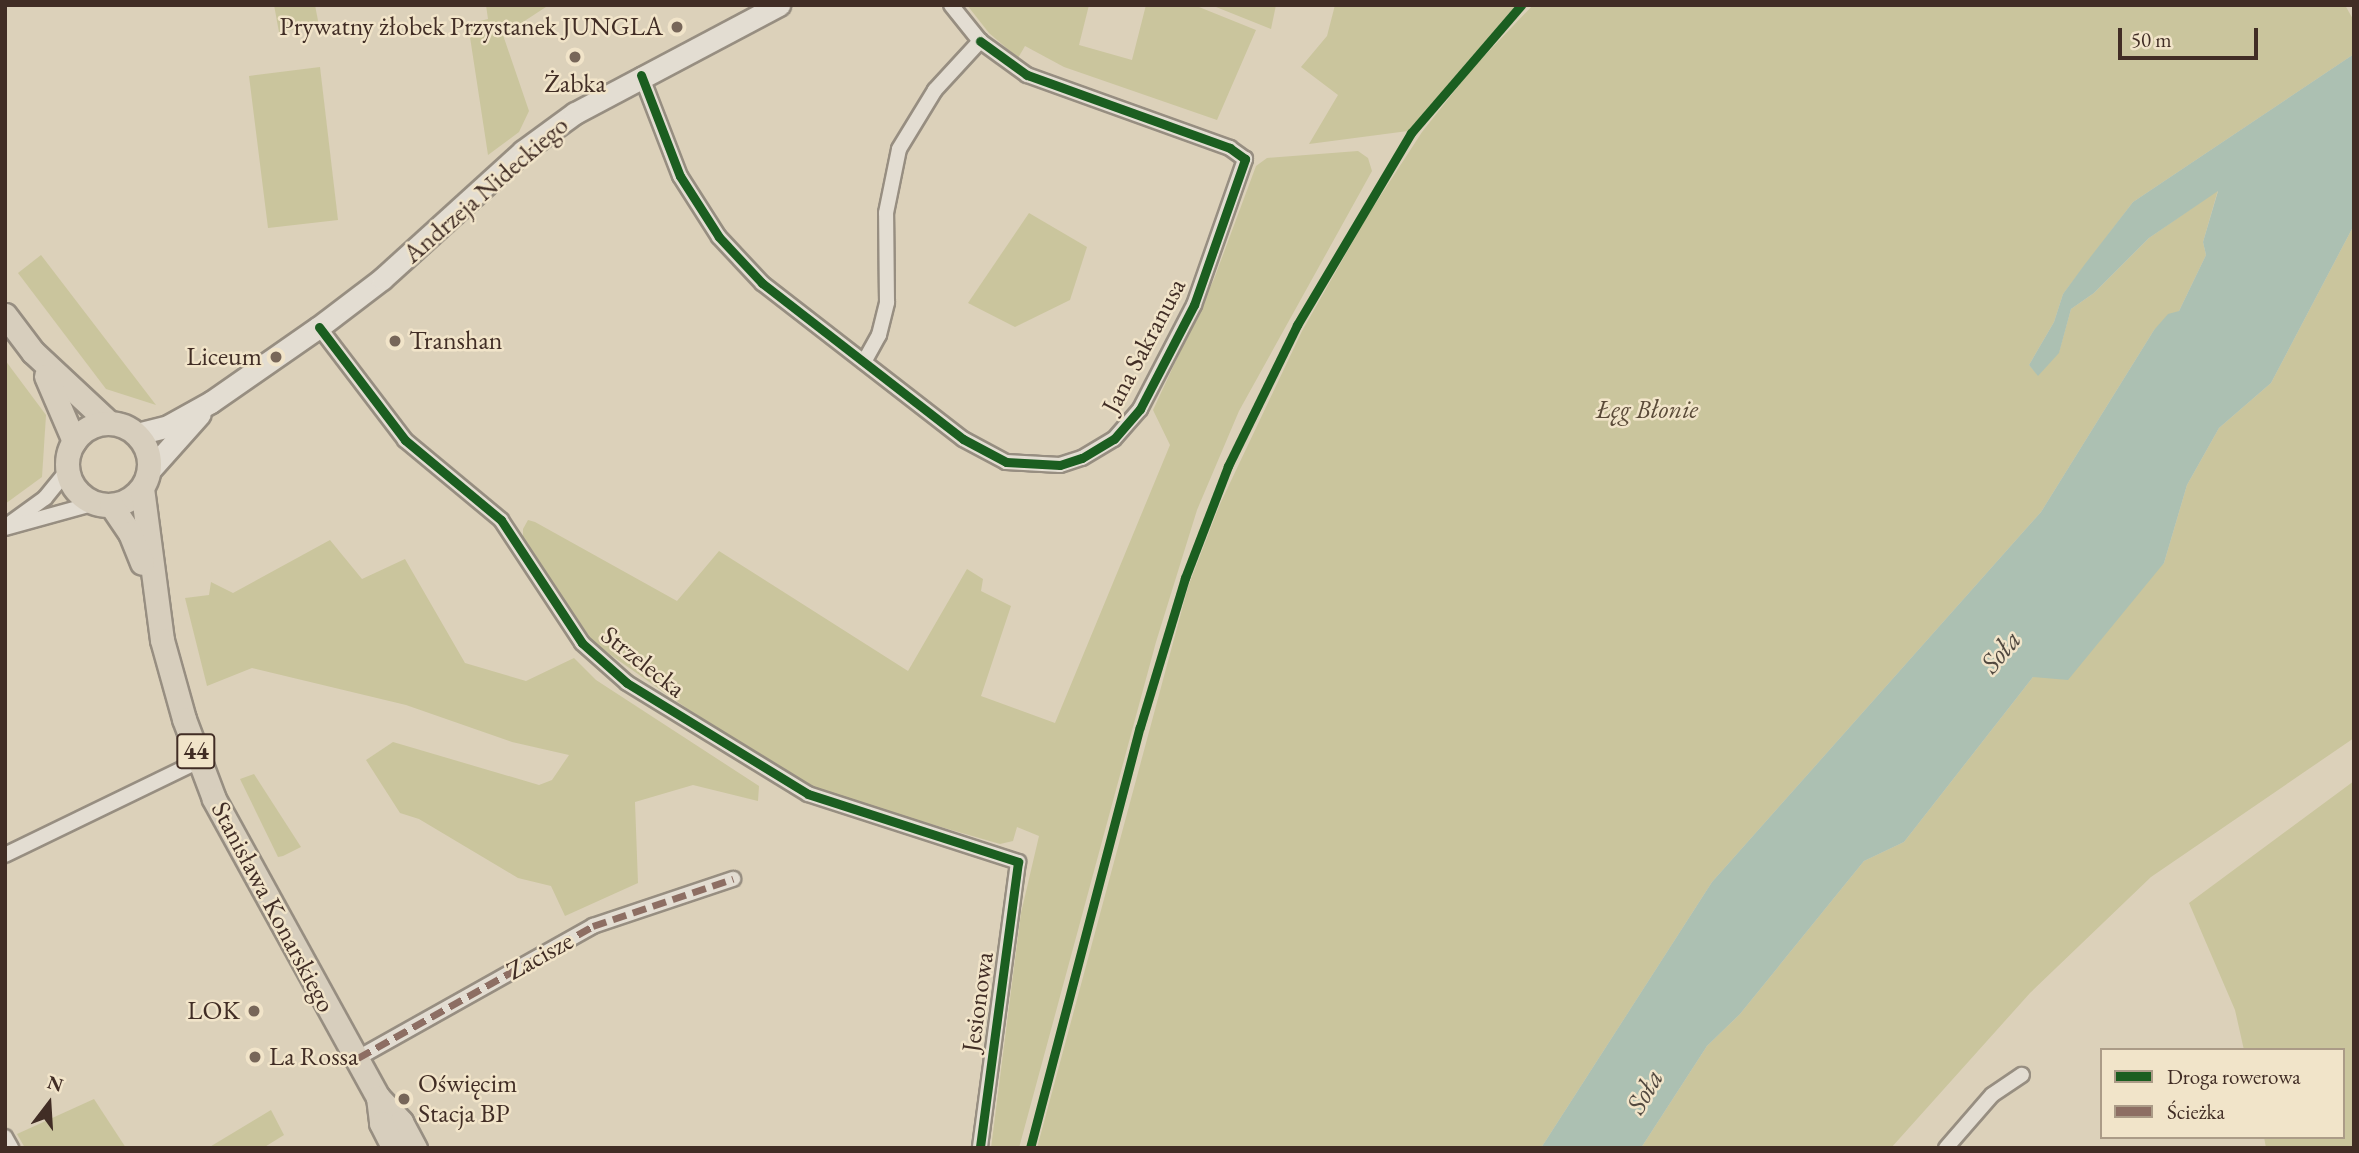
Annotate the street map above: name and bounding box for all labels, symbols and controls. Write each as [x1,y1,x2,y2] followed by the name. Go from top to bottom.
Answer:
[279,11,663,43] place label: Prywatny żłobek Przystanek JUNGLA
[2121,14,2261,58] scale bar
[669,19,685,35] marker: Prywatny żłobek Przystanek JUNGLA
[2131,26,2172,53] text: 50 m
[567,49,583,65] marker: Żabka
[544,68,606,100] place label: Żabka
[397,110,575,270] street label: Andrzeja Nideckiego
[1095,273,1193,419] street label: Jana Sakranusa
[409,325,502,357] place label: Transhan
[387,333,403,349] marker: Transhan
[186,341,262,373] place label: Liceum
[268,349,284,365] marker: Liceum
[1596,394,1698,426] park label: Łęg Błonie
[595,619,691,705] street label: Strzelecka
[1972,623,2028,679] water label: Soła
[175,730,217,772] road number: 44
[204,796,342,1018] street label: Stanisława Konarskiego
[501,925,579,987] street label: Zacisze
[956,950,1000,1054] street label: Jesionowa
[187,995,240,1027] place label: LOK
[246,1003,262,1019] marker: LOK
[269,1041,358,1073] place label: La Rossa
[2100,1048,2345,1139] legend
[247,1049,263,1065] marker: La Rossa
[1618,1063,1670,1119] water label: Soła
[2167,1063,2301,1090] text: Droga rowerowa
[418,1068,517,1130] place label: Oświęcim Stacja BP
[14,1069,84,1139] north arrow
[44,1069,66,1098] text: N
[396,1091,412,1107] marker: Oświęcim Stacja BP
[2167,1098,2225,1125] text: Ścieżka

